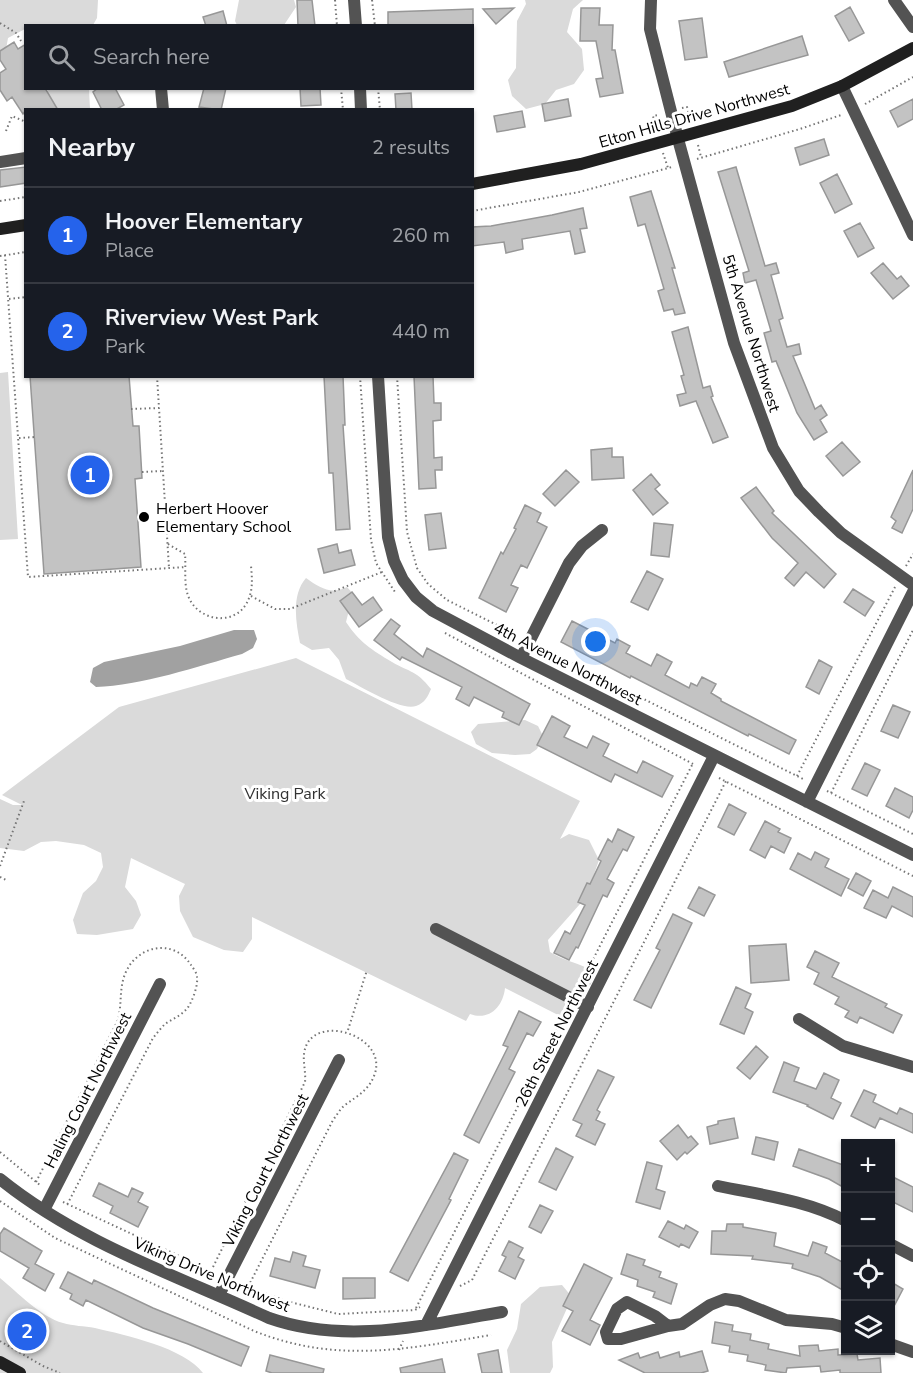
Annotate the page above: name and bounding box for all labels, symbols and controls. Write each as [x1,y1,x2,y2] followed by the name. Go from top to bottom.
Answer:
[24,24,474,90] search box
[45,41,78,74] icon: search
[93,42,210,72] text: Search here
[596,78,792,154] street label: Elton Hills Drive Northwest
[48,130,135,165] text: Nearby
[372,134,450,161] text: 2 results
[105,207,302,237] text: Hoover Elementary
[62,222,74,249] text: 1
[392,222,450,249] text: 260 m
[105,237,154,264] text: Place
[717,252,786,415] street label: 5th Avenue Northwest
[105,303,318,333] text: Riverview West Park
[62,318,74,345] text: 2
[392,318,450,345] text: 440 m
[105,333,145,360] text: Park
[70,452,110,498] pin: 1
[156,498,292,538] place label: Herbert Hoover Elementary School
[137,510,151,524] marker: Herbert Hoover Elementary School
[490,617,646,711] street label: 4th Avenue Northwest
[581,627,610,656] your location
[244,783,326,805] park label: Viking Park
[510,956,604,1111] street label: 26th Street Northwest
[39,1008,137,1172] street label: Haling Court Northwest
[217,1090,314,1252] street label: Viking Court Northwest
[841,1139,895,1355] map controls
[841,1139,895,1193] button: +
[841,1193,895,1247] button: −
[129,1232,293,1318] street label: Viking Drive Northwest
[841,1247,895,1301] button: locate
[841,1301,895,1355] button: layers
[8,1308,46,1354] pin: 2

